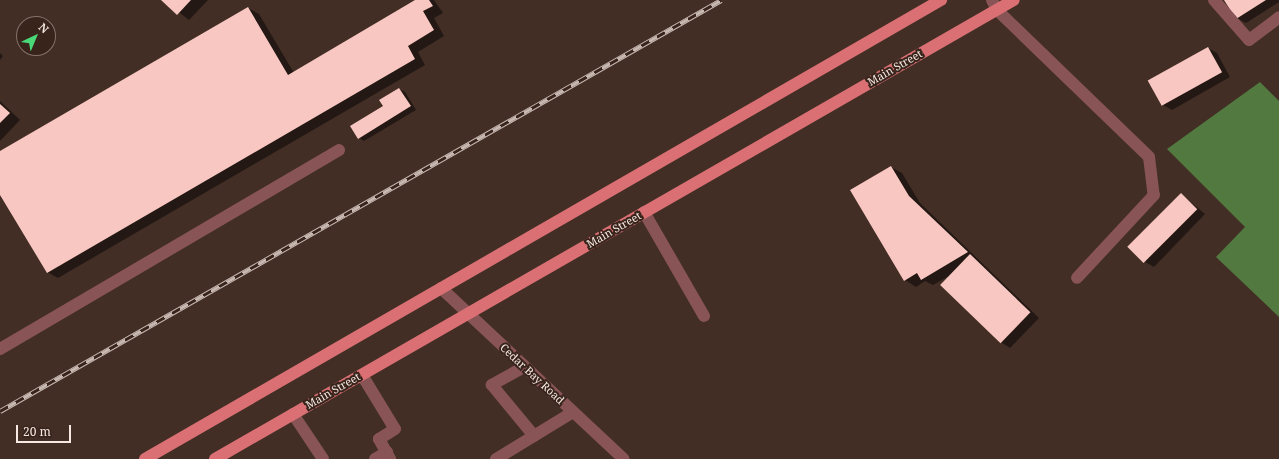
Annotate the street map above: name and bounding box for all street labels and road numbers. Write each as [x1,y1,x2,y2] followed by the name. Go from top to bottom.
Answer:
[865,47,925,89] street label: Main Street
[584,209,644,251] street label: Main Street
[497,341,567,407] street label: Cedar Bay Road
[303,370,363,412] street label: Main Street

